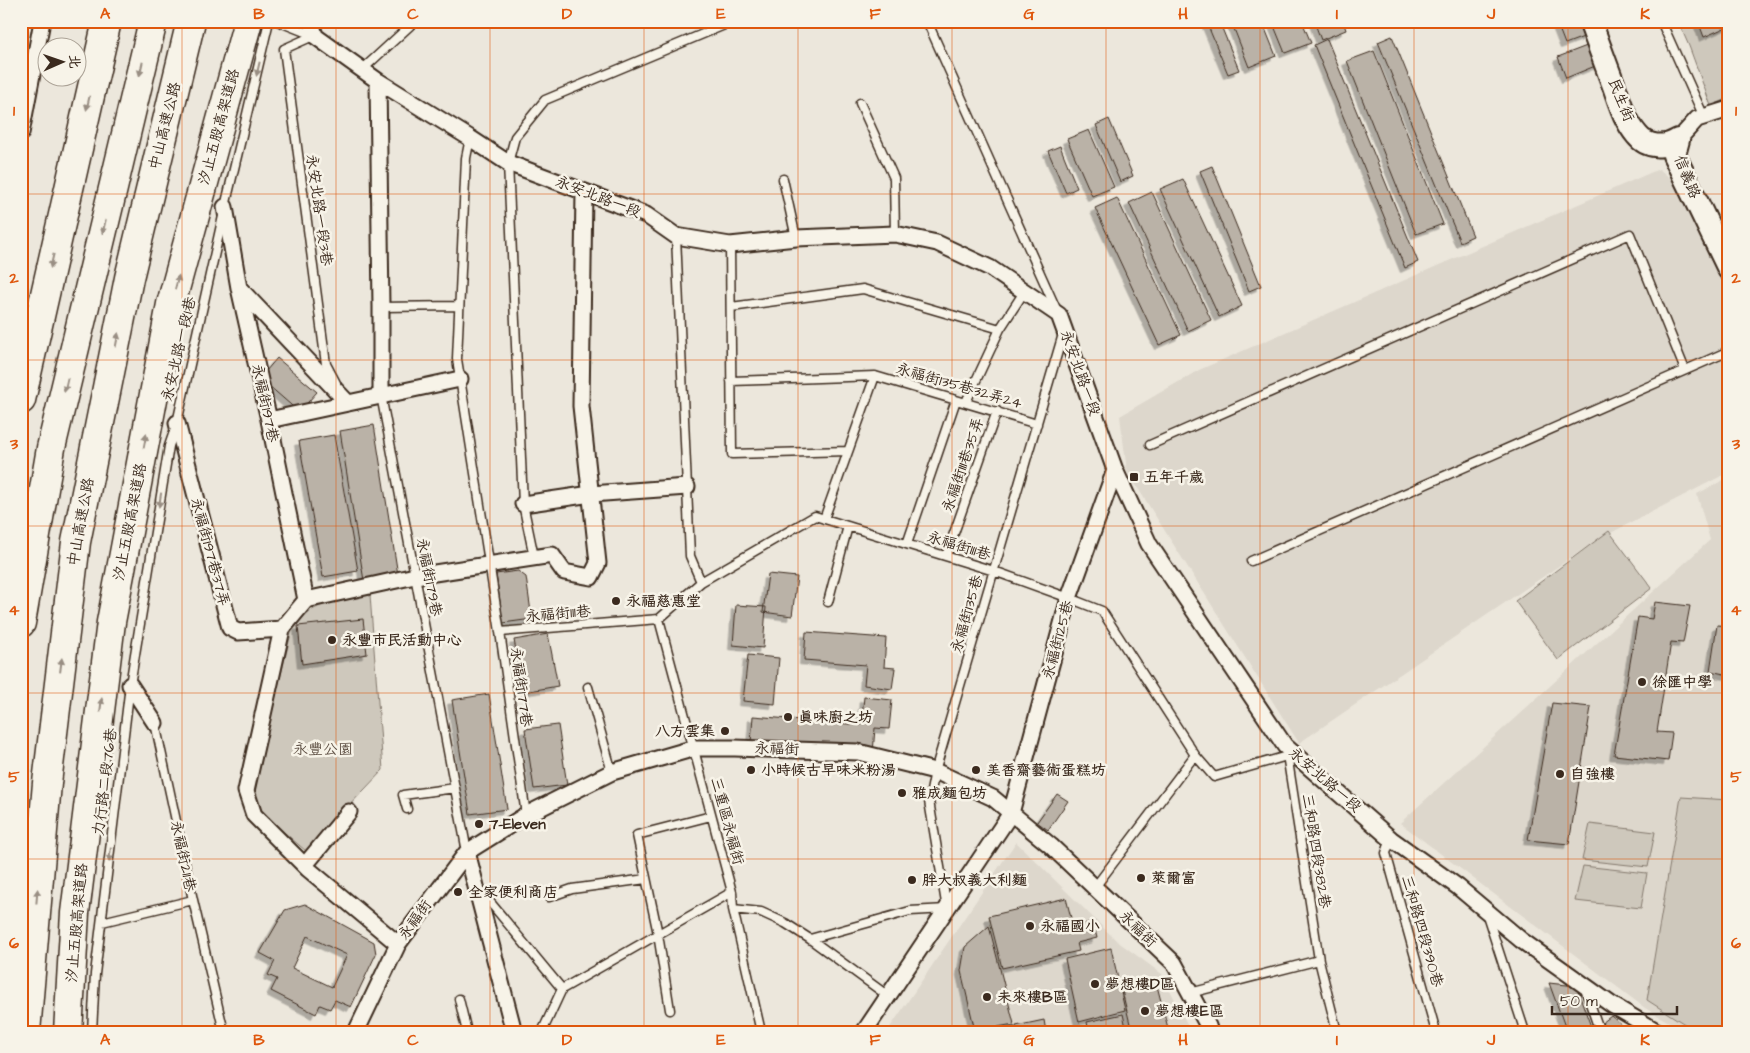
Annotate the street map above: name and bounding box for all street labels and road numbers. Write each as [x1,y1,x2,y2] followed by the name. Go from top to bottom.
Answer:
[193,66,245,188] street label: 汐止五股高架道路
[1603,75,1639,125] street label: 民生街
[144,80,186,172] street label: 中山高速公路
[1669,152,1705,202] street label: 信義路
[301,153,337,267] street label: 永安北路一段3巷
[552,171,644,223] street label: 永安北路一段
[157,295,201,403] street label: 永安北路一段1巷
[1055,327,1105,419] street label: 永安北路一段
[894,358,1024,414] street label: 永福街135巷32弄24
[246,362,284,444] street label: 永福街197巷
[937,415,989,515] street label: 永福街111巷35弄
[108,461,152,583] street label: 汐止五股高架道路
[63,476,99,568] street label: 中山高速公路
[185,495,235,609] street label: 永福街197巷37弄
[924,526,994,566] street label: 永福街111巷
[411,536,447,618] street label: 永福街179巷
[946,573,988,655] street label: 永福街135巷
[1037,598,1079,682] street label: 永福街125巷
[524,601,592,627] street label: 永福街111巷
[505,646,537,728] street label: 永福街177巷
[88,727,122,837] street label: 力行路二段76巷
[754,738,800,760] street label: 永福街
[1284,743,1366,817] street label: 永安北路一段
[705,775,749,867] street label: 三重區永福街
[1297,792,1335,910] street label: 三和路四段382巷
[165,818,201,894] street label: 永福街211巷
[61,862,93,984] street label: 汐止五股高架道路
[1396,873,1448,989] street label: 三和路四段390巷
[393,896,437,944] street label: 永福街
[1115,906,1161,952] street label: 永福街

